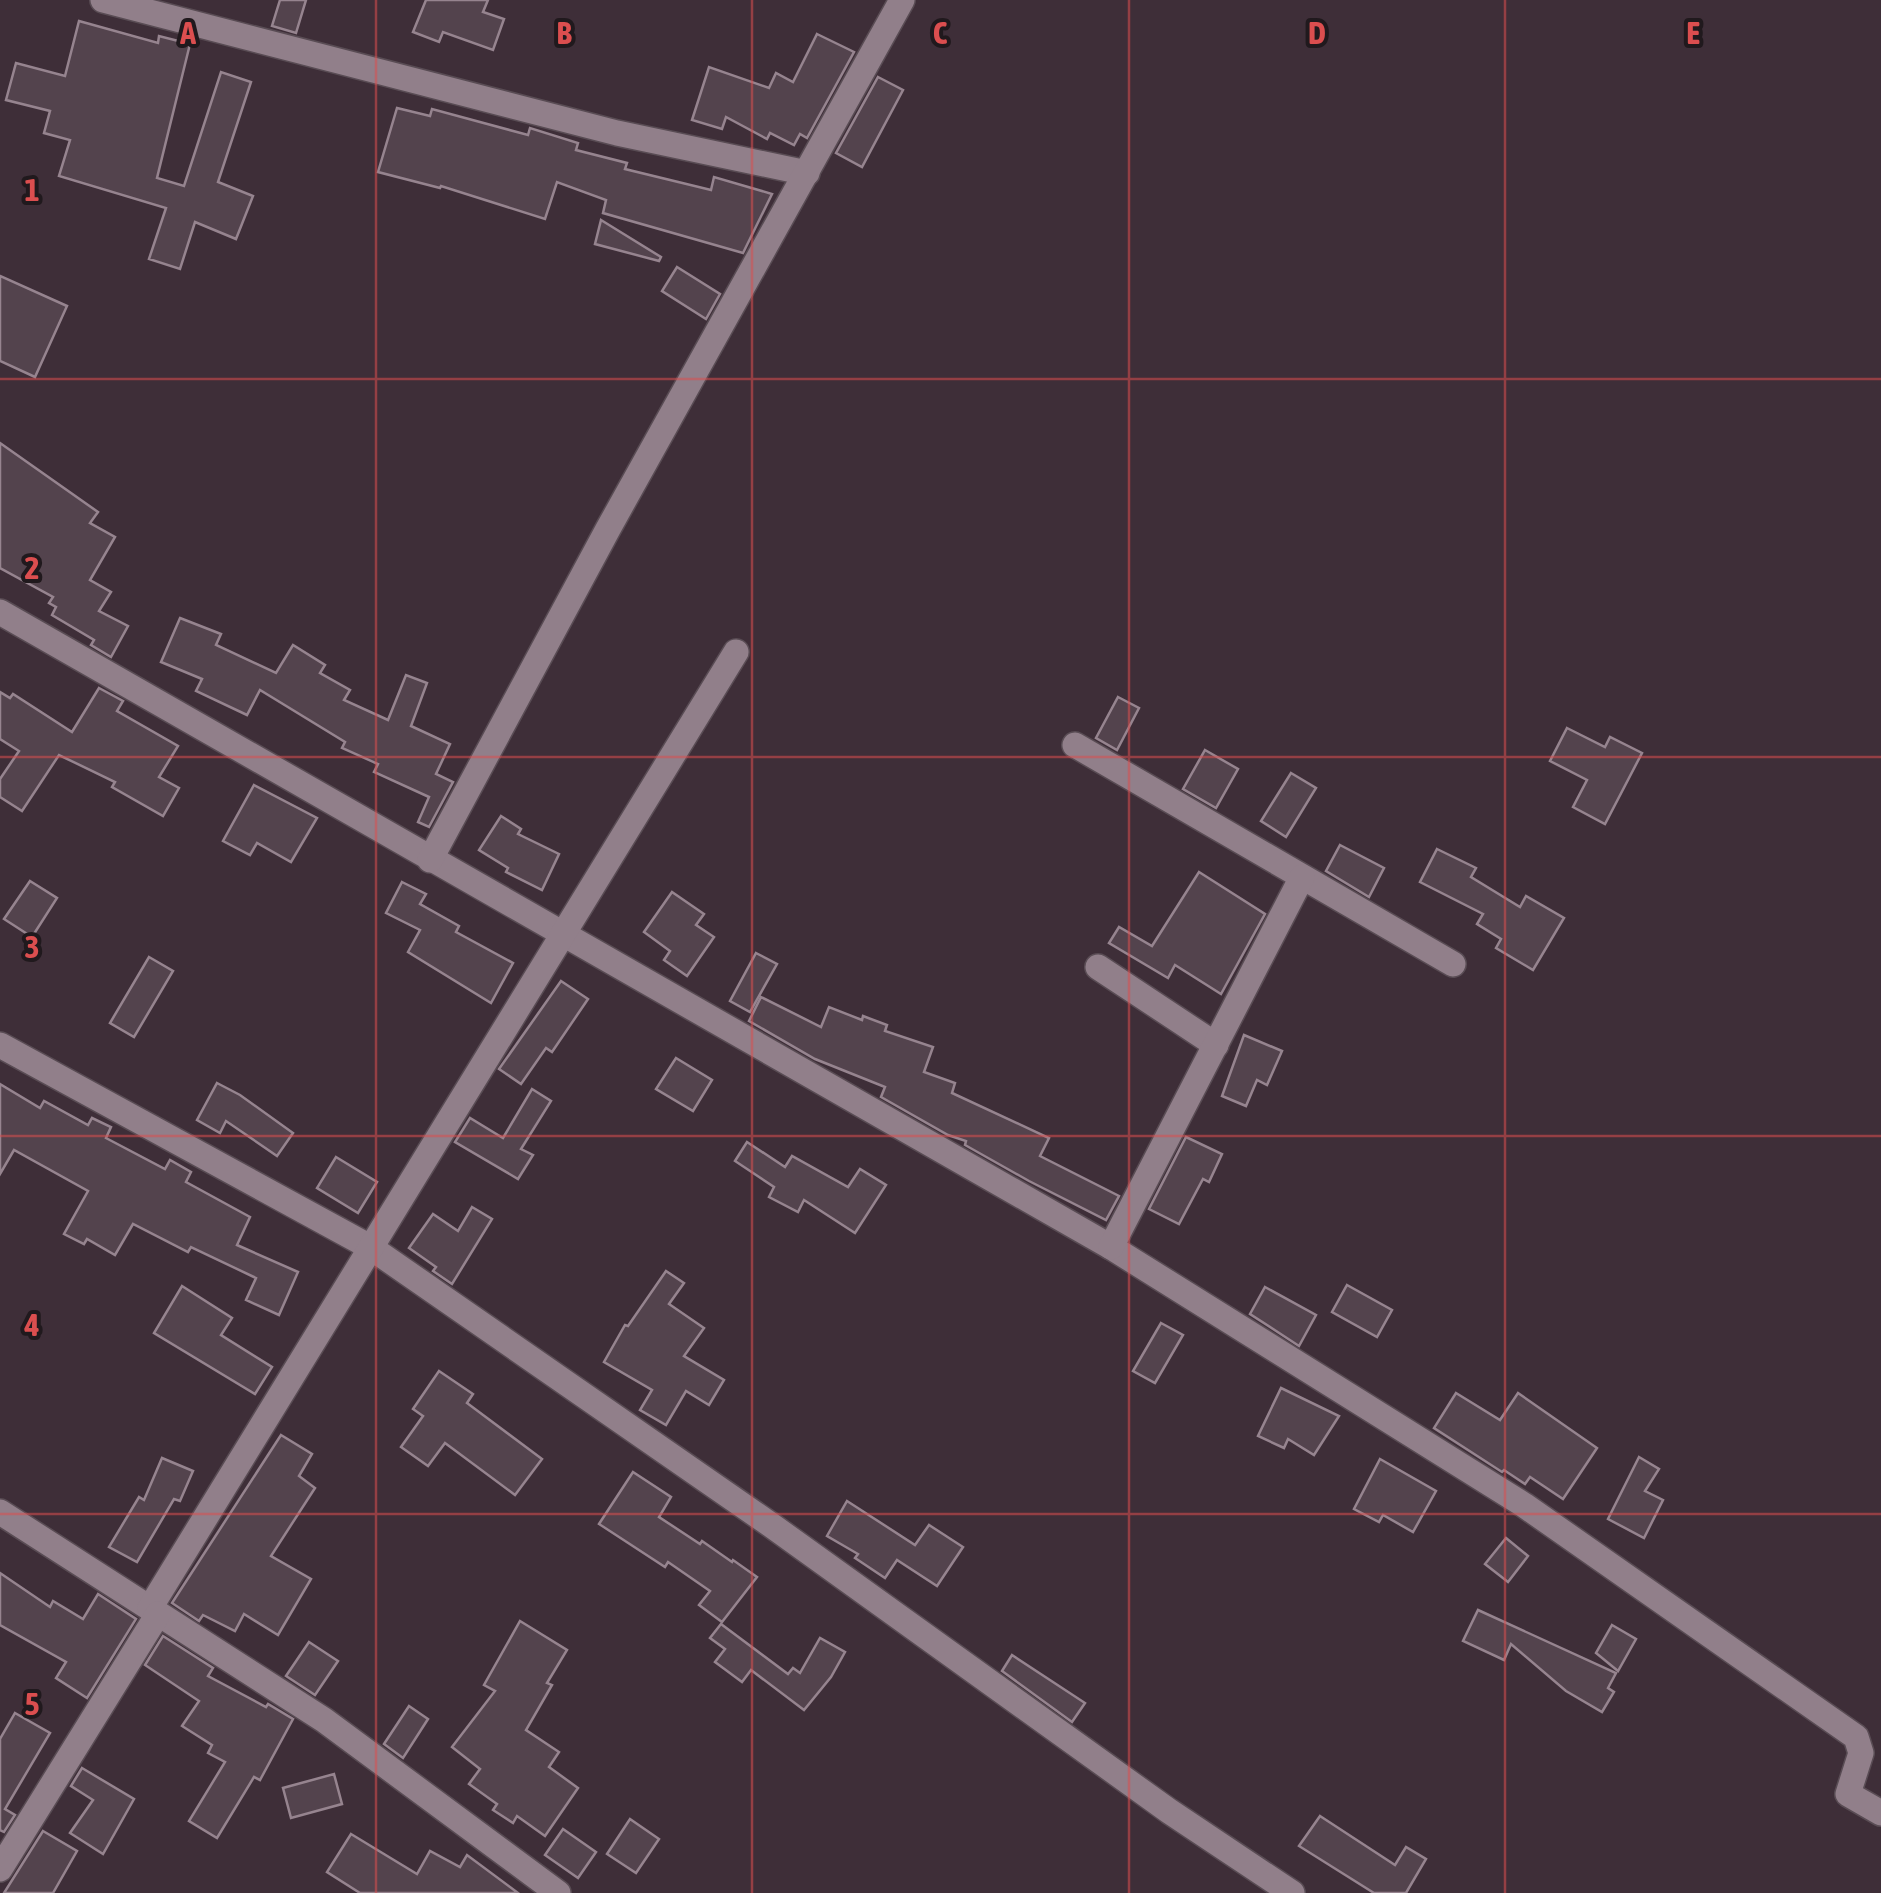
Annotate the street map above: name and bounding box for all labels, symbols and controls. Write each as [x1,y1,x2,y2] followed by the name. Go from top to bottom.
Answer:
[179,14,196,51] text: A
[556,14,572,51] text: B
[933,14,948,51] text: C
[1308,14,1326,51] text: D
[1686,14,1700,51] text: E
[24,171,40,208] text: 1
[24,549,40,586] text: 2
[24,928,40,965] text: 3
[23,1306,40,1343] text: 4
[24,1685,40,1722] text: 5

